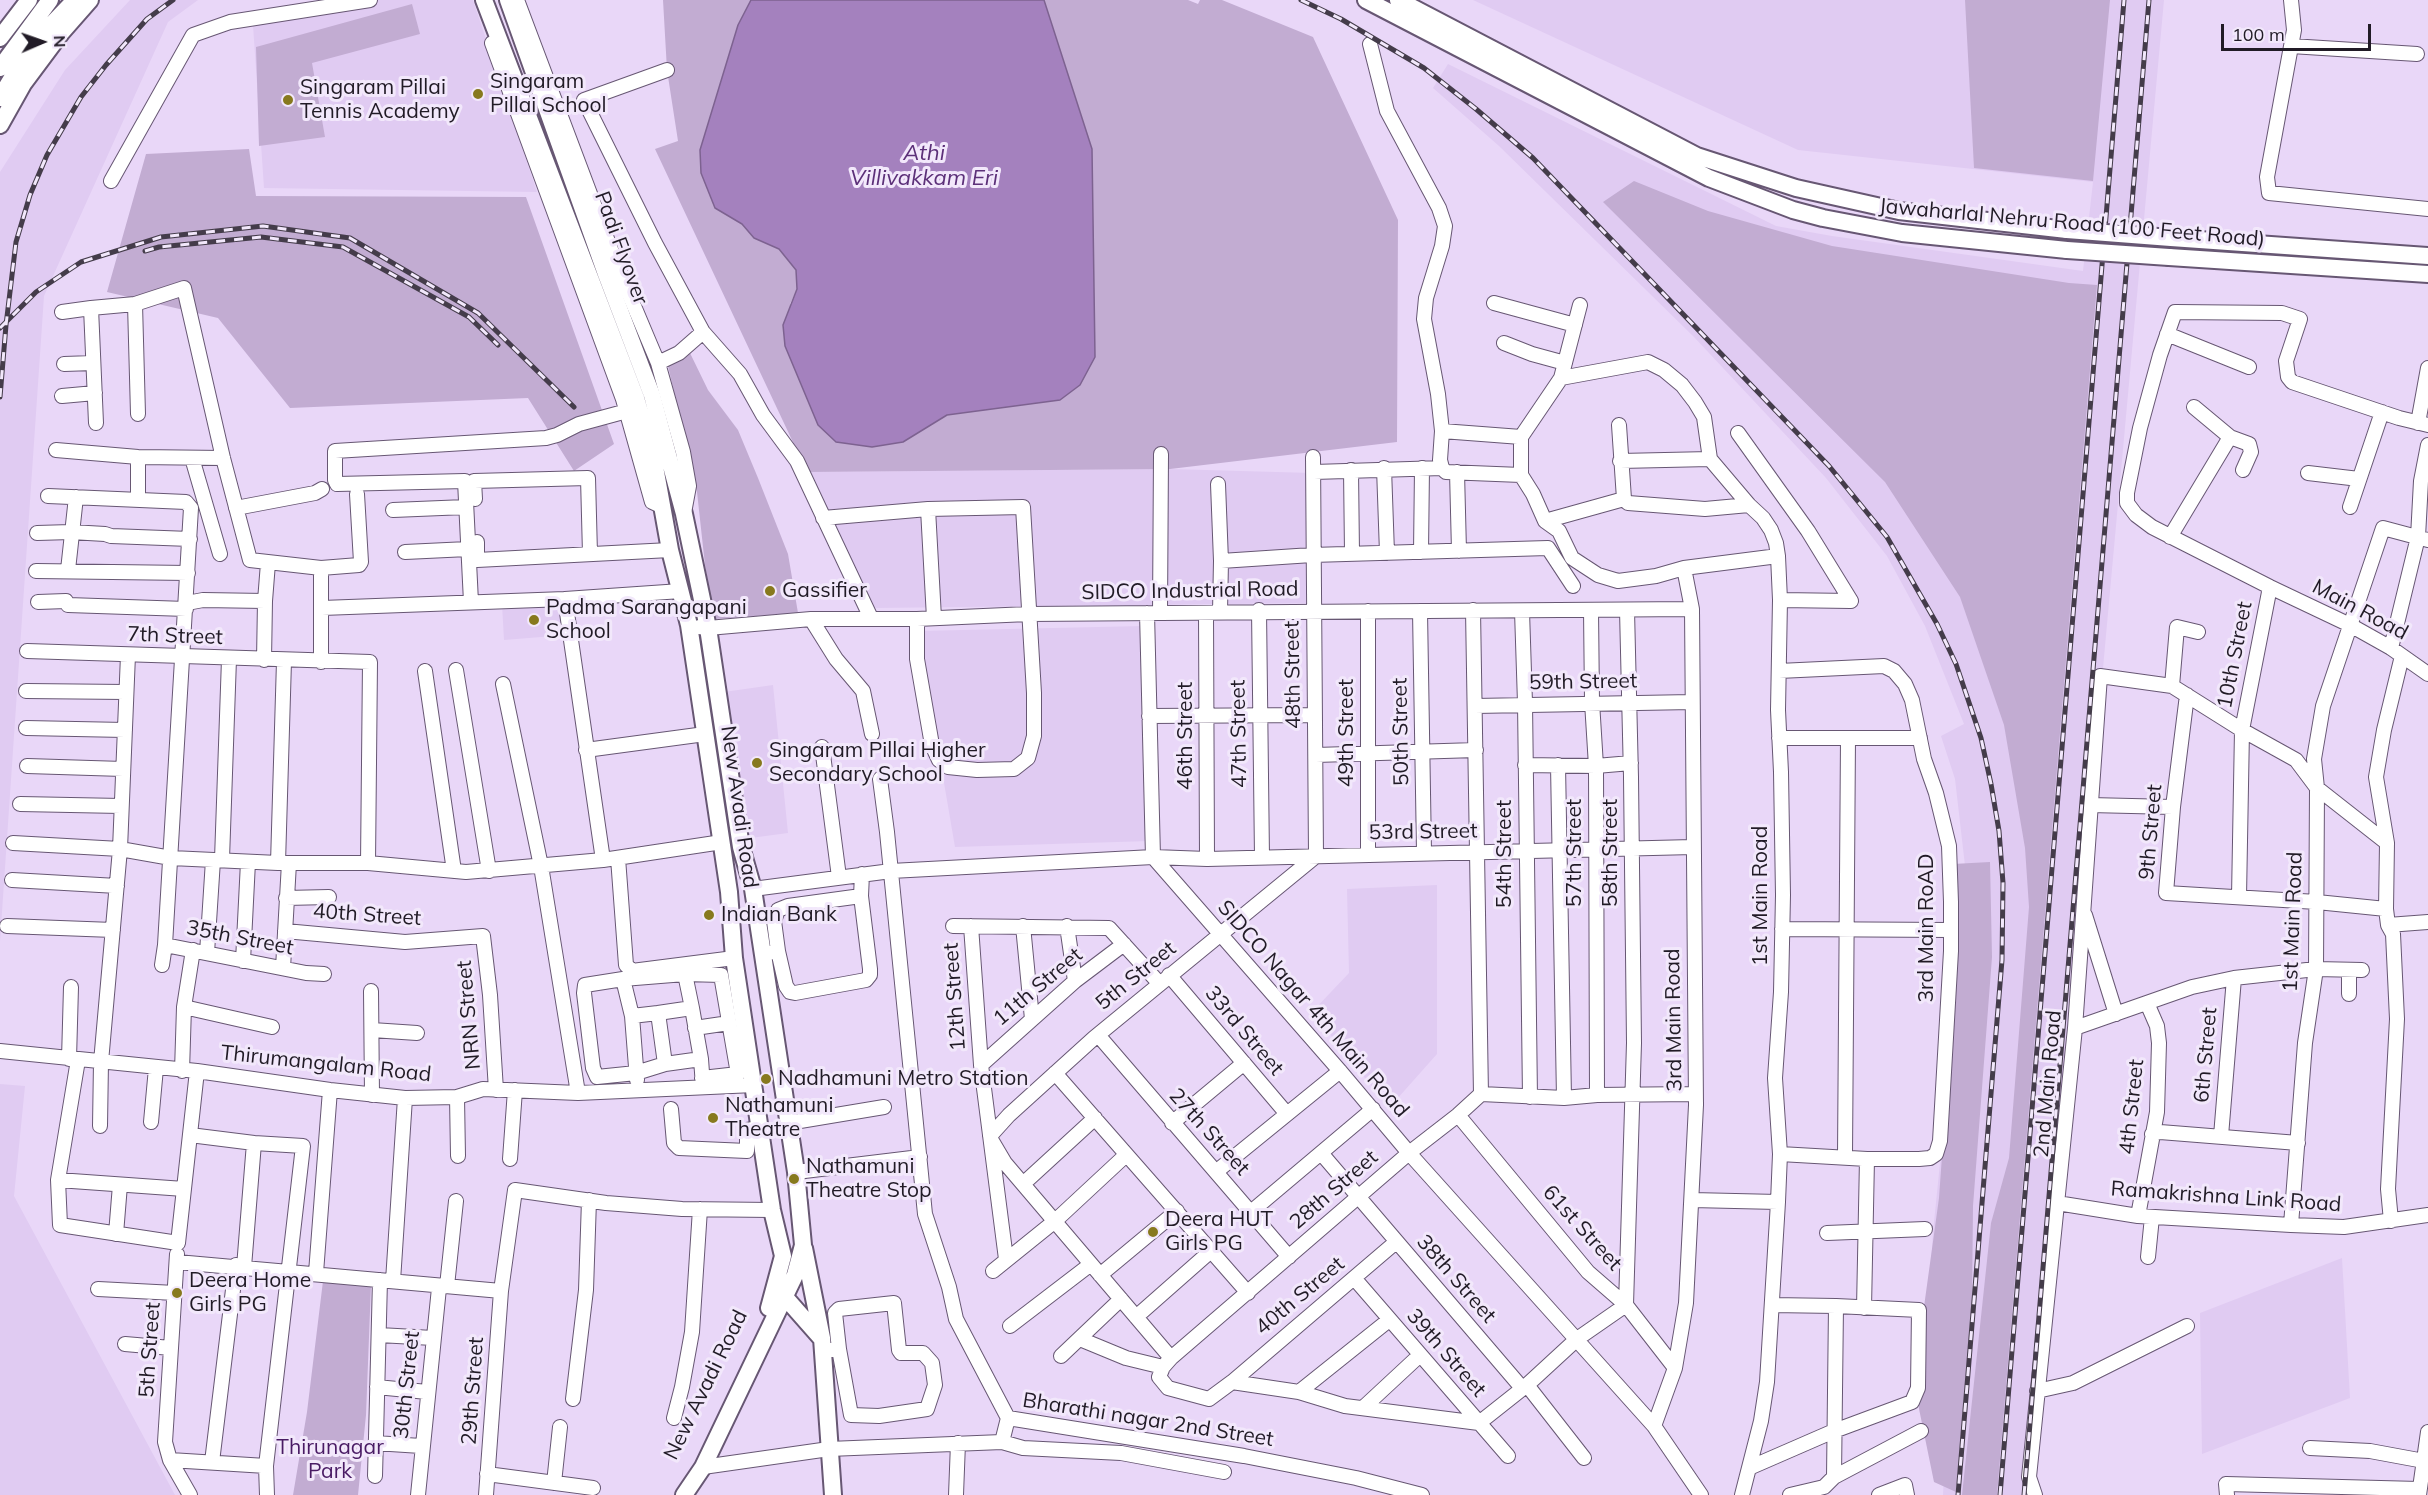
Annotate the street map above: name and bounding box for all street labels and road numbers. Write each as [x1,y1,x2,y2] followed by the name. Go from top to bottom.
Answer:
[589,188,653,308] street label: Padi Flyover
[1878,194,2266,252] street label: Jawaharlal Nehru Road (100 Feet Road)
[2308,574,2412,646] street label: Main Road
[1081,577,1299,605] street label: SIDCO Industrial Road
[2212,599,2258,711] street label: 10th Street
[1279,621,1307,729] street label: 48th Street
[127,622,223,650] street label: 7th Street
[1529,668,1637,696] street label: 59th Street
[1387,678,1415,786] street label: 50th Street
[1334,679,1360,787] street label: 49th Street
[1225,680,1253,788] street label: 47th Street
[1173,682,1199,790] street label: 46th Street
[715,724,763,890] street label: New Avadi Road
[2134,783,2168,881] street label: 9th Street
[1562,799,1588,907] street label: 57th Street
[1598,799,1624,907] street label: 58th Street
[1492,800,1518,908] street label: 54th Street
[1368,818,1478,846] street label: 53rd Street
[1748,826,1774,966] street label: 1st Main Road
[2278,851,2308,993] street label: 1st Main Road
[1914,854,1940,1002] street label: 3rd Main RoAD
[1212,895,1414,1123] street label: SIDCO Nagar 4th Main Road
[312,899,422,931] street label: 40th Street
[184,915,296,961] street label: 35th Street
[1091,936,1181,1016] street label: 5th Street
[939,942,971,1052] street label: 12th Street
[988,943,1088,1031] street label: 11th Street
[1660,948,1688,1092] street label: 3rd Main Road
[452,959,486,1071] street label: NRN Street
[1199,981,1289,1081] street label: 33rd Street
[2189,1006,2223,1104] street label: 6th Street
[2029,1009,2067,1159] street label: 2nd Main Road
[220,1040,432,1088] street label: Thirumangalam Road
[2114,1058,2150,1156] street label: 4th Street
[1163,1083,1255,1181] street label: 27th Street
[1285,1145,1383,1235] street label: 28th Street
[2110,1176,2342,1218] street label: Ramakrishna Link Road
[1537,1180,1627,1276] street label: 61st Street
[1411,1230,1501,1328] street label: 38th Street
[1250,1252,1350,1340] street label: 40th Street
[134,1301,166,1399] street label: 5th Street
[1401,1304,1491,1402] street label: 39th Street
[659,1306,753,1464] street label: New Avadi Road
[389,1330,425,1440] street label: 30th Street
[457,1336,489,1446] street label: 29th Street
[1021,1388,1275,1452] street label: Bharathi nagar 2nd Street

